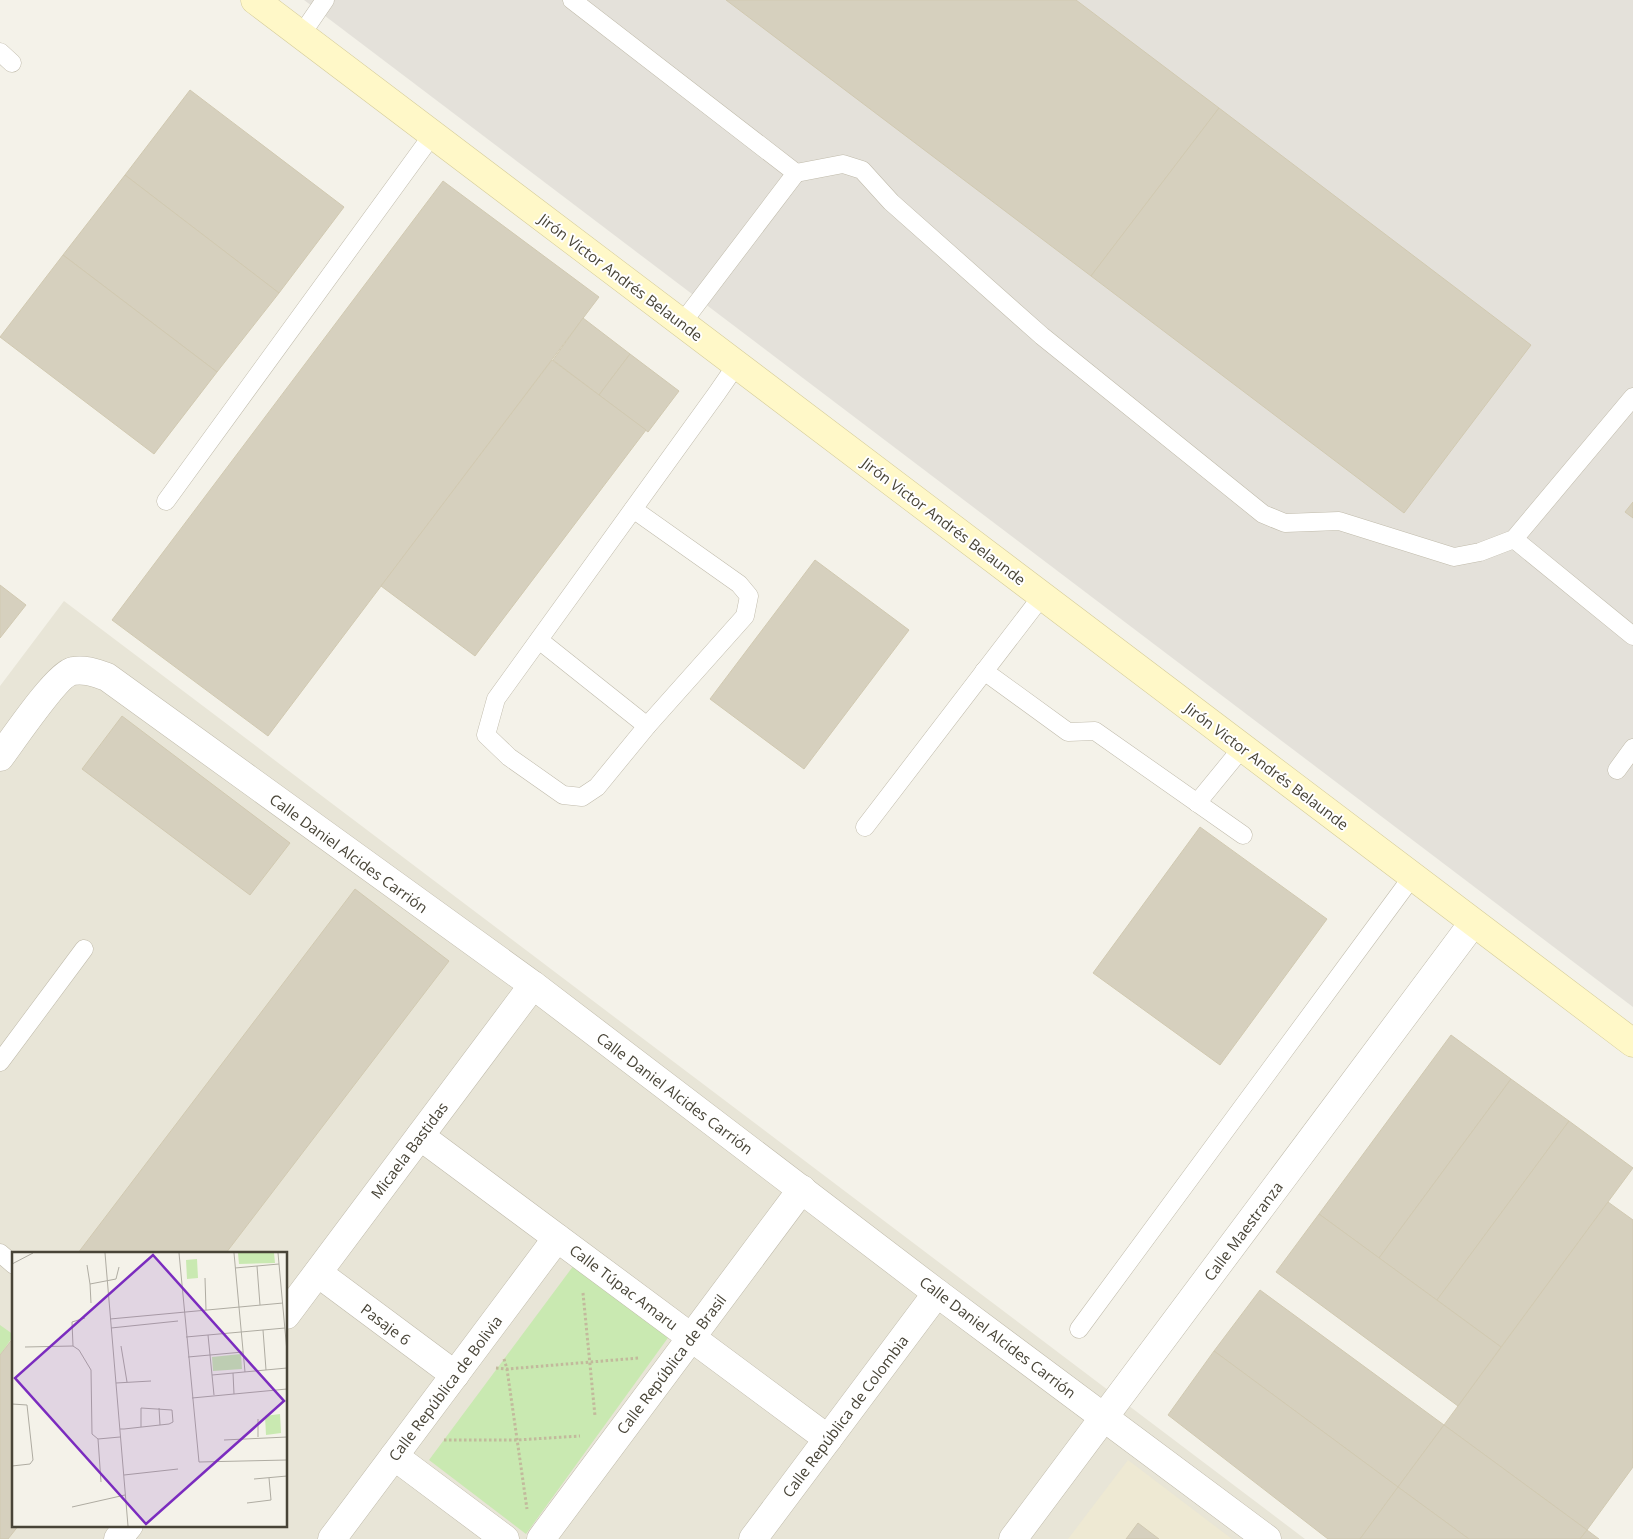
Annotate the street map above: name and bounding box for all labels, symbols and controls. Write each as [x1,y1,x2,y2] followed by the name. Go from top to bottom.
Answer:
[533,208,707,345] street label: Jirón Victor Andrés Belaunde
[856,452,1030,589] street label: Jirón Victor Andrés Belaunde
[1179,697,1353,834] street label: Jirón Victor Andrés Belaunde
[266,789,432,917] street label: Calle Daniel Alcides Carrión
[593,1028,757,1158] street label: Calle Daniel Alcides Carrión
[366,1098,452,1202] street label: Micaela Bastidas
[1199,1177,1287,1285] street label: Calle Maestranza
[566,1240,682,1334] street label: Calle Túpac Amaru
[12,1252,288,1526] inset map
[916,1272,1080,1402] street label: Calle Daniel Alcides Carrión
[612,1290,730,1438] street label: Calle República de Brasil
[357,1299,415,1349] street label: Pasaje 6
[384,1311,506,1465] street label: Calle República de Bolivia
[777,1331,913,1501] street label: Calle República de Colombia

